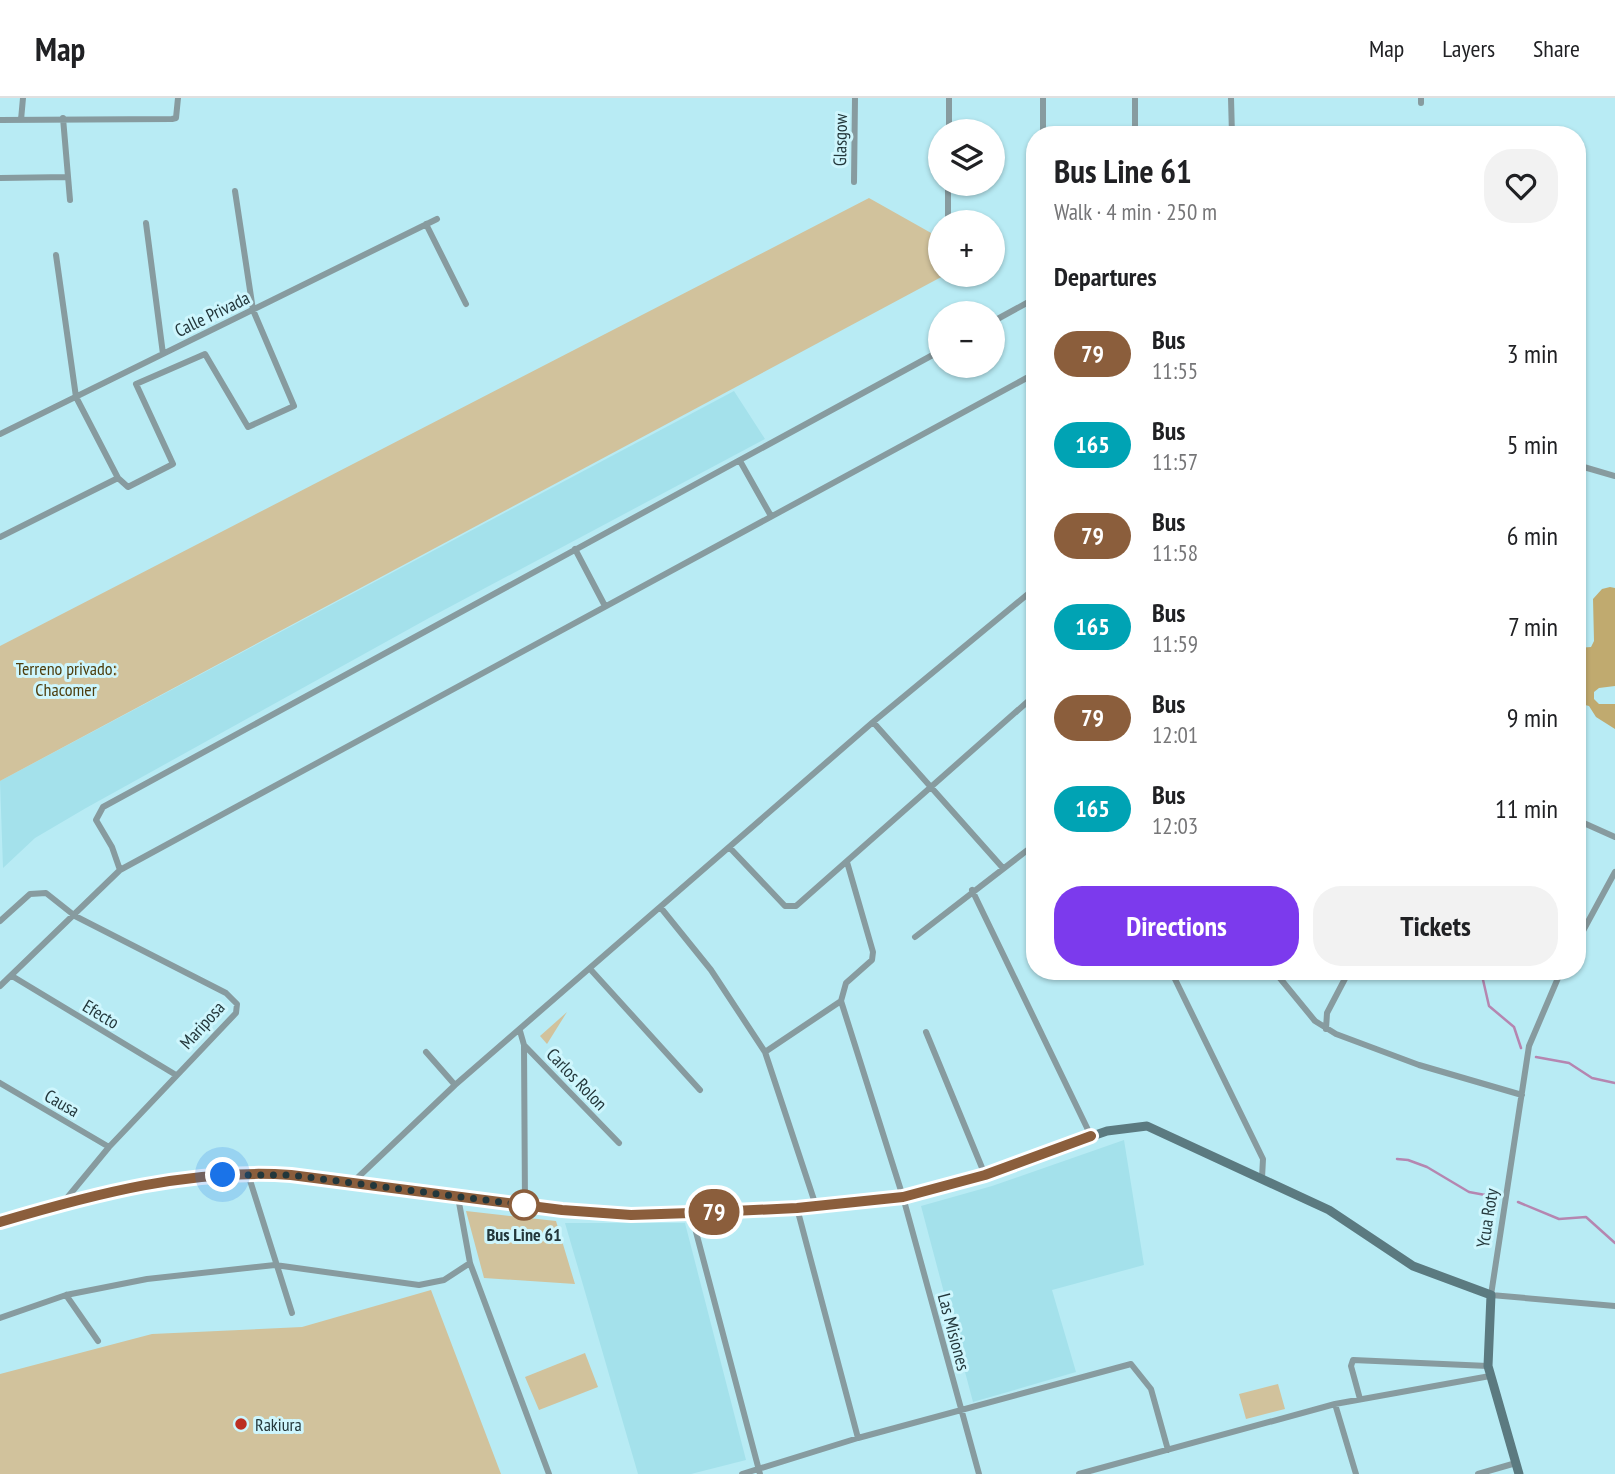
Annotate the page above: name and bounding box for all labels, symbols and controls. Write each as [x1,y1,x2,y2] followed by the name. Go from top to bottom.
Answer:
[35,27,85,70] text: Map
[1369,33,1404,64] text: Map
[1442,33,1495,64] text: Layers
[1533,33,1580,64] text: Share
[828,113,852,166] street label: Glasgow
[928,119,1005,378] map controls
[928,119,1005,196] button: layers
[1054,149,1192,192] text: Bus Line 61
[1484,149,1558,223] button: heart
[1054,197,1217,226] text: Walk · 4 min · 250 m
[928,210,1005,287] button: +
[1054,260,1157,293] text: Departures
[171,286,253,342] street label: Calle Privada
[928,301,1005,378] button: −
[1152,323,1185,356] text: Bus
[1507,337,1558,370] text: 3 min
[1081,338,1104,369] text: 79
[1152,356,1198,385] text: 11:55
[1152,414,1185,447] text: Bus
[1507,428,1558,461] text: 5 min
[1075,429,1110,460] text: 165
[1152,447,1198,476] text: 11:57
[1152,505,1185,538] text: Bus
[1507,519,1558,552] text: 6 min
[1081,520,1104,551] text: 79
[1152,538,1198,567] text: 11:58
[1152,596,1185,629] text: Bus
[1508,610,1558,643] text: 7 min
[1075,611,1110,642] text: 165
[1152,629,1198,658] text: 11:59
[16,657,117,701] park label: Terreno privado: Chacomer
[1152,687,1185,720] text: Bus
[1507,701,1558,734] text: 9 min
[1081,702,1104,733] text: 79
[1152,720,1198,749] text: 12:01
[1152,778,1185,811] text: Bus
[1495,792,1558,825] text: 11 min
[1075,793,1110,824] text: 165
[1152,811,1198,840] text: 12:03
[1054,886,1299,966] button: Directions
[1313,886,1558,966] button: Tickets
[79,994,124,1034] street label: Efecto
[175,996,229,1054] street label: Mariposa
[542,1043,612,1115] street label: Carlos Rolon
[41,1084,83,1122] street label: Causa
[205,1157,240,1192] your location
[1471,1187,1503,1249] street label: Ycua Roty
[682,1189,746,1235] line badge: 79
[509,1190,539,1220] marker: Bus Line 61
[703,1196,725,1227] text: 79
[486,1223,562,1246] place label: Bus Line 61
[933,1291,975,1373] street label: Las Misiones
[255,1413,302,1436] place label: Rakiura
[233,1416,249,1432] marker: Rakiura

